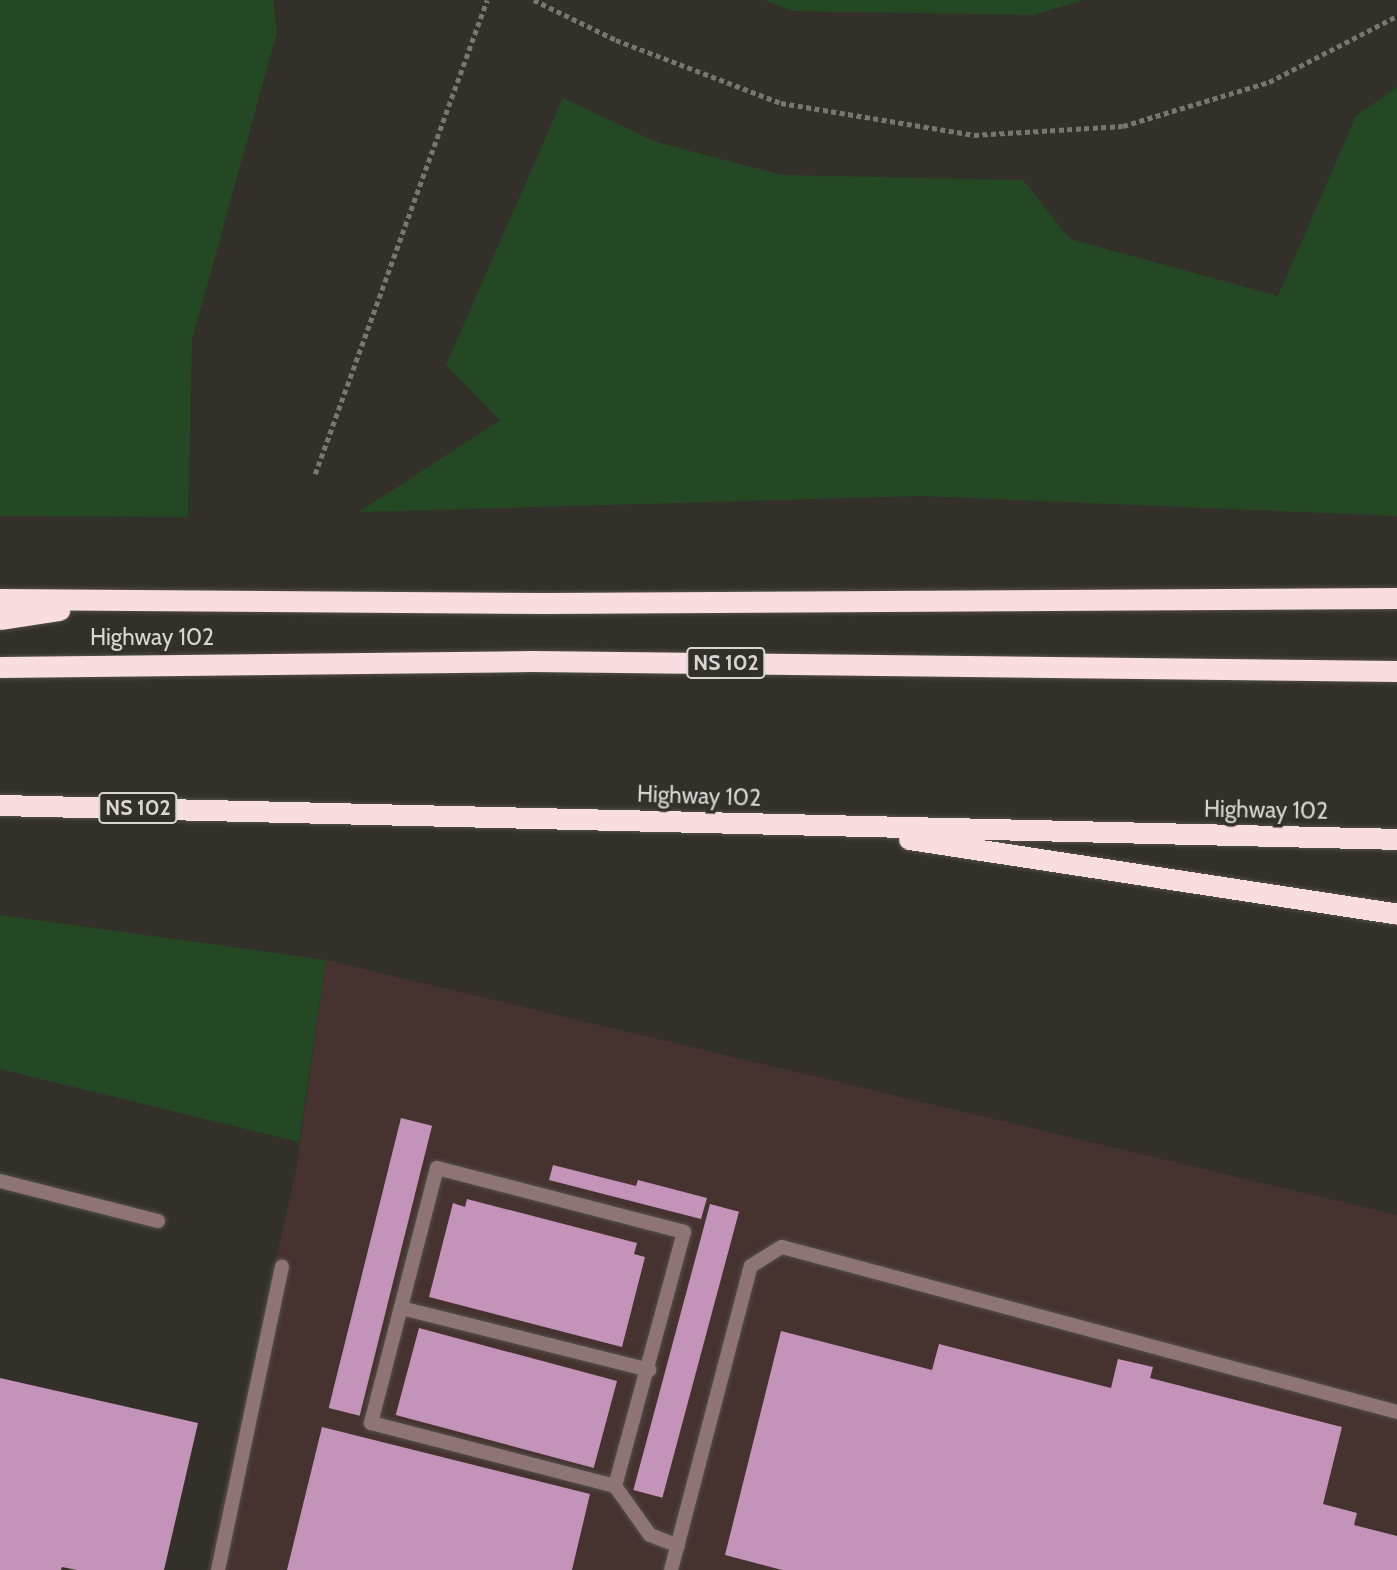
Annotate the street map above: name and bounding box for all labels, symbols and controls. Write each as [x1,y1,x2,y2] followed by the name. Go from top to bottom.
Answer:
[90,623,214,651] street label: Highway 102
[686,646,766,680] road number: NS 102
[636,780,762,812] street label: Highway 102
[98,790,178,826] road number: NS 102
[1204,795,1328,825] street label: Highway 102

